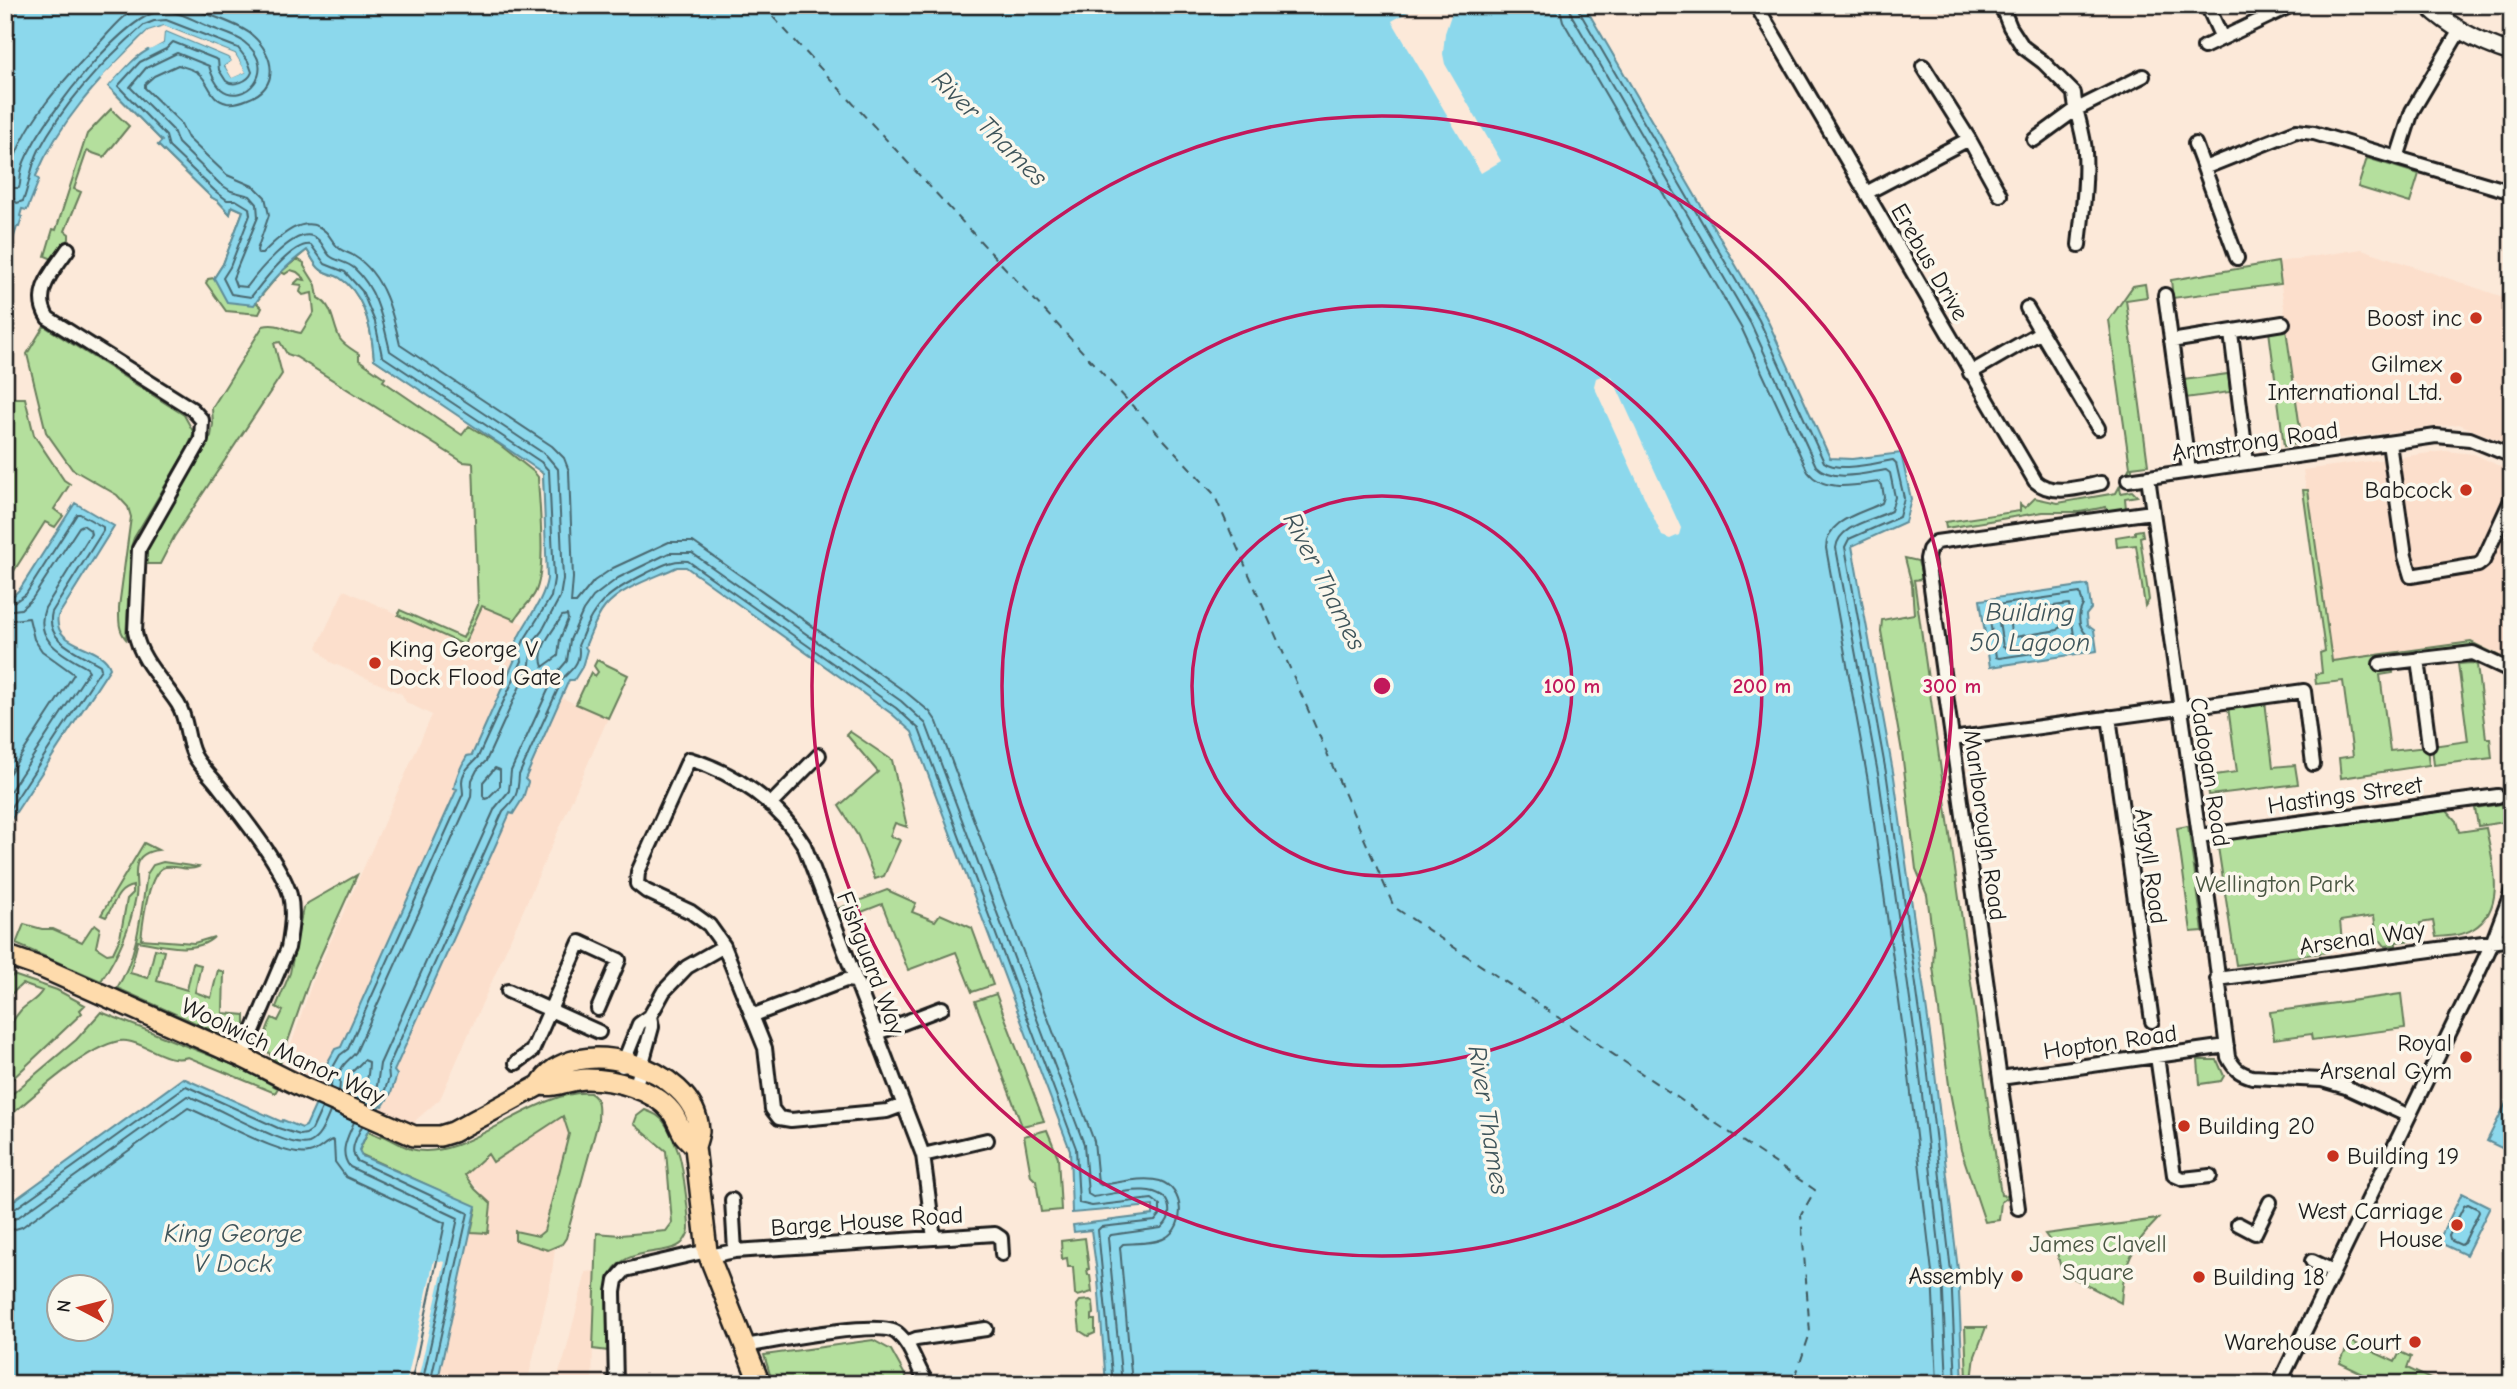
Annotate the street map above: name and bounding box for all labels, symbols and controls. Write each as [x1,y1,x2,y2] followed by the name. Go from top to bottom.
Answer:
[925,65,1053,193] water label: River Thames
[1885,199,1975,325] street label: Erebus Drive
[2367,304,2462,332] place label: Boost inc
[2468,310,2484,326] marker: Boost inc
[2267,350,2443,406] place label: Gilmex International Ltd.
[2448,370,2464,386] marker: Gilmex International Ltd.
[2170,415,2340,467] street label: Armstrong Road
[2364,476,2452,504] place label: Babcock
[2458,482,2474,498] marker: Babcock
[1277,508,1372,656] water label: River Thames
[1970,598,2090,658] water label: Building 50 Lagoon
[389,635,561,691] place label: King George V Dock Flood Gate
[367,655,383,671] marker: King George V Dock Flood Gate
[1370,674,1394,698] centre of rings
[1544,674,1600,698] text: 100 m
[1733,674,1791,698] text: 200 m
[1923,674,1981,698] text: 300 m
[2184,695,2236,849] street label: Cadogan Road
[1958,728,2012,922] street label: Marlborough Road
[2266,770,2425,820] street label: Hastings Street
[2129,806,2173,926] street label: Argyll Road
[2195,870,2355,898] park label: Wellington Park
[831,887,911,1039] street label: Fishguard Way
[2297,915,2427,961] street label: Arsenal Way
[177,992,389,1111] street label: Woolwich Manor Way
[2041,1019,2179,1065] street label: Hopton Road
[2320,1029,2452,1085] place label: Royal Arsenal Gym
[1461,1043,1515,1197] water label: River Thames
[2458,1049,2474,1065] marker: Royal Arsenal Gym
[2198,1112,2315,1140] place label: Building 20
[2176,1118,2192,1134] marker: Building 20
[2347,1142,2459,1170] place label: Building 19
[2325,1148,2341,1164] marker: Building 19
[2298,1197,2443,1253] place label: West Carriage House
[770,1200,964,1242] street label: Barge House Road
[2449,1217,2465,1233] marker: West Carriage House
[164,1219,302,1279] water label: King George V Dock
[2029,1230,2167,1286] park label: James Clavell Square
[1908,1262,2003,1290] place label: Assembly
[2213,1263,2325,1291] place label: Building 18
[2009,1268,2025,1284] marker: Assembly
[2191,1269,2207,1285] marker: Building 18
[46,1274,116,1344] north arrow
[52,1299,76,1314] text: N
[2224,1328,2402,1356] place label: Warehouse Court
[2407,1334,2423,1350] marker: Warehouse Court

